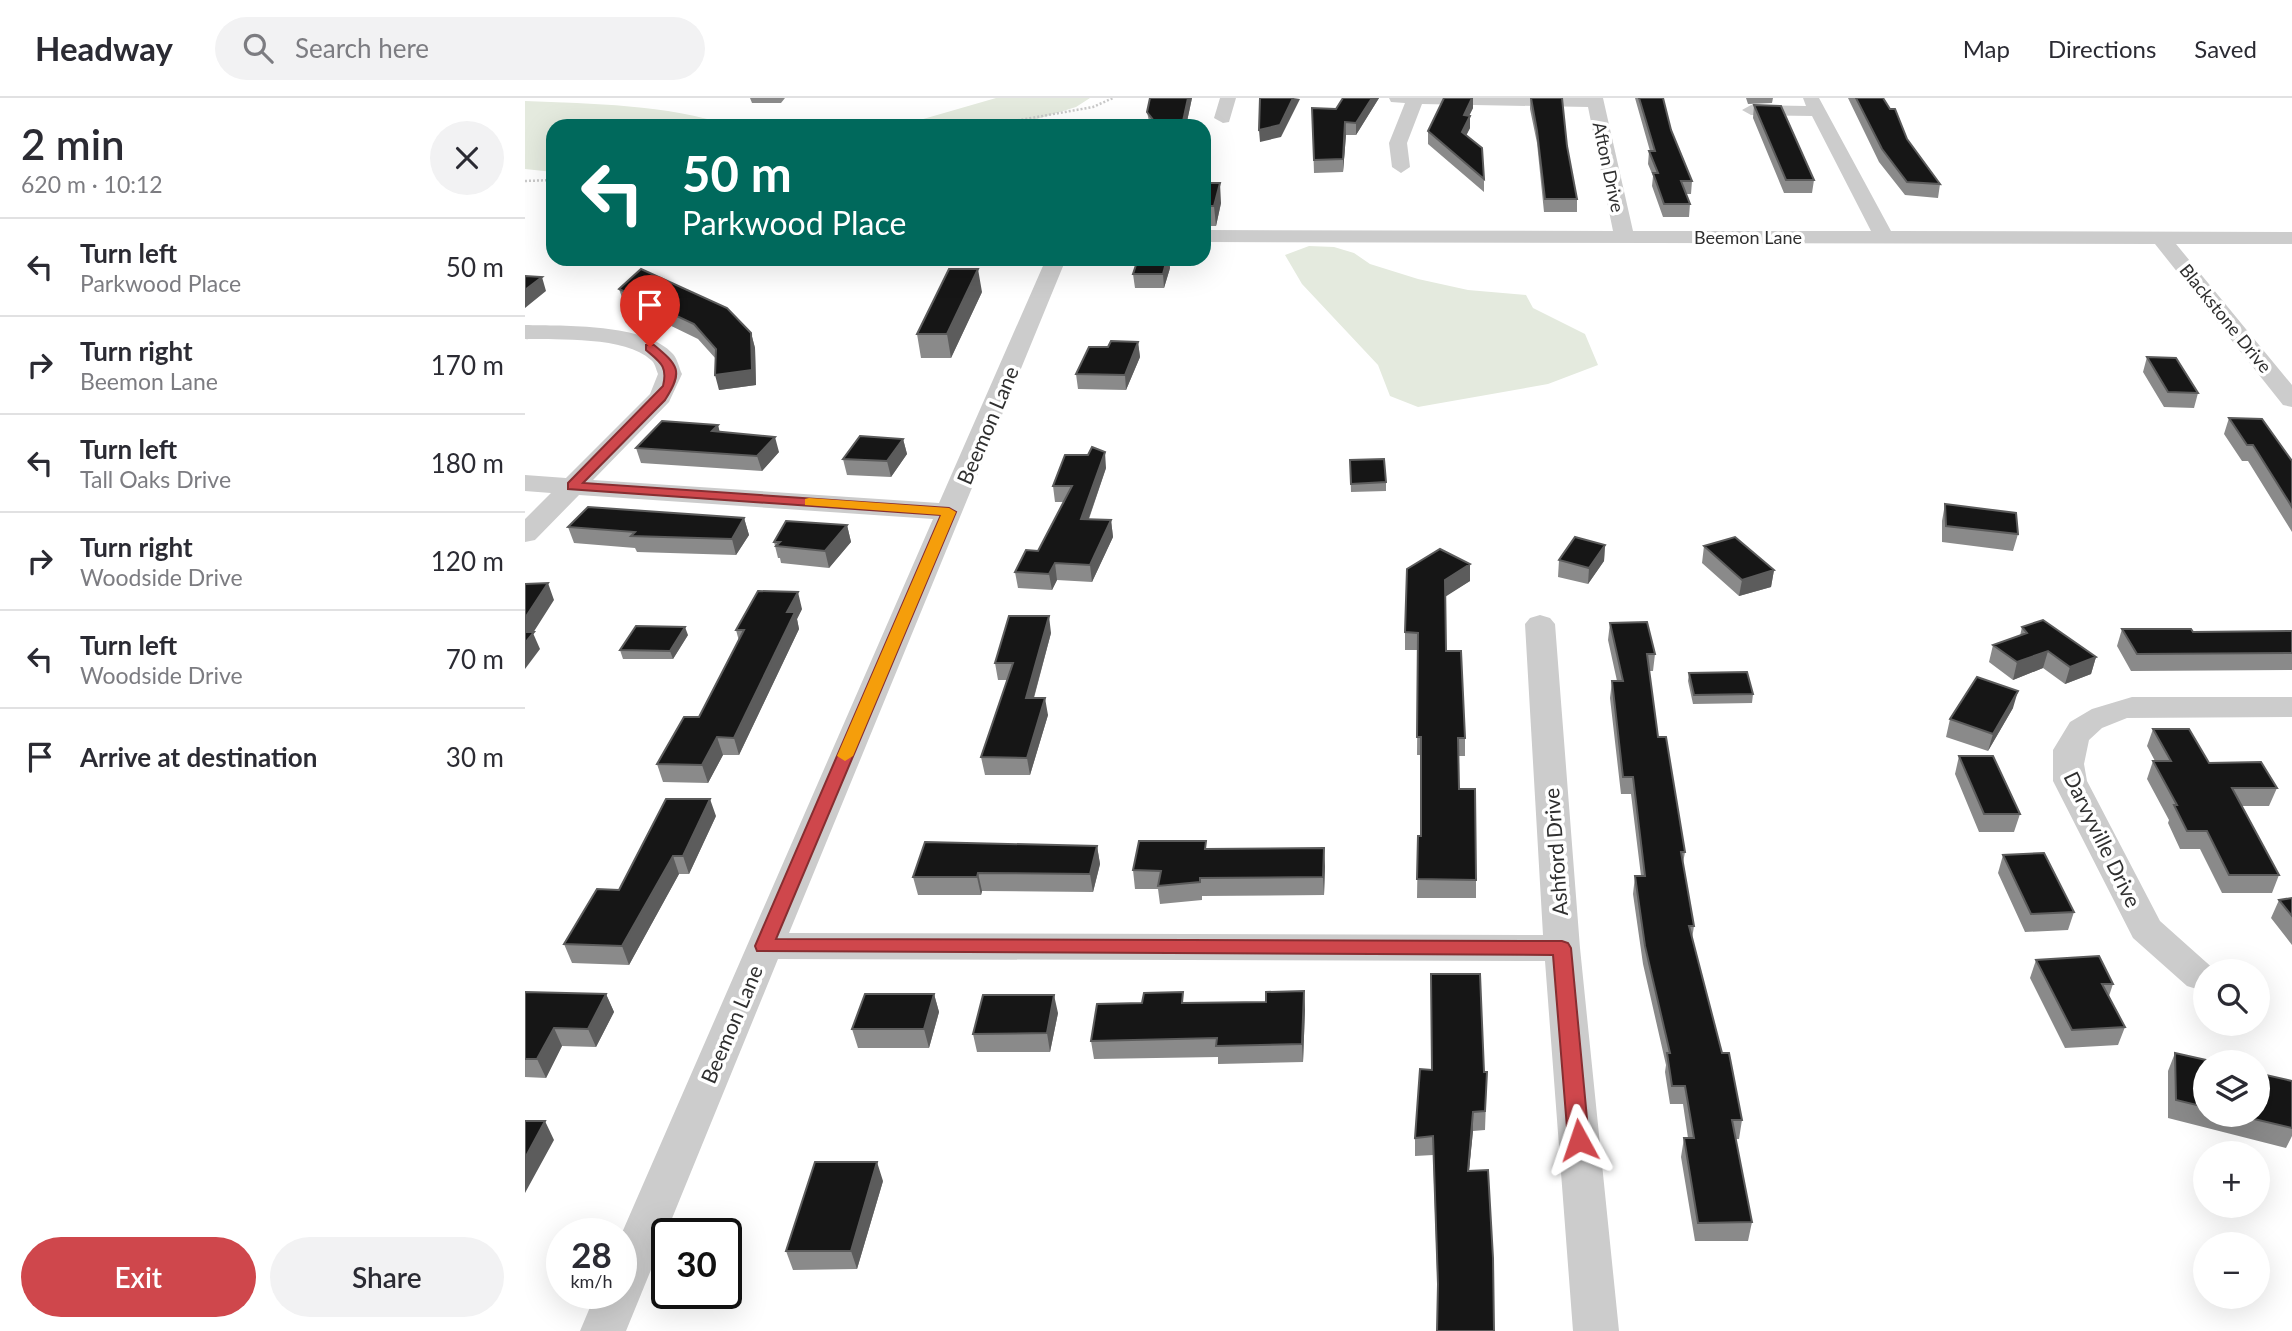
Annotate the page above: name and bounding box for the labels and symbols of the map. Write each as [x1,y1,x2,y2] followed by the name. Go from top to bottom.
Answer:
[1589,120,1629,214] street label: Afton Drive
[1694,226,1802,248] street label: Beemon Lane
[2175,259,2277,377] street label: Blackstone Drive
[620,275,680,347] pin
[951,362,1023,488] street label: Beemon Lane
[2059,767,2147,911] street label: Darvyville Drive
[1538,787,1572,917] street label: Ashford Drive
[695,961,767,1087] street label: Beemon Lane
[1542,1103,1616,1177] position arrow
[651,1218,742,1309] speed limit sign: 30

